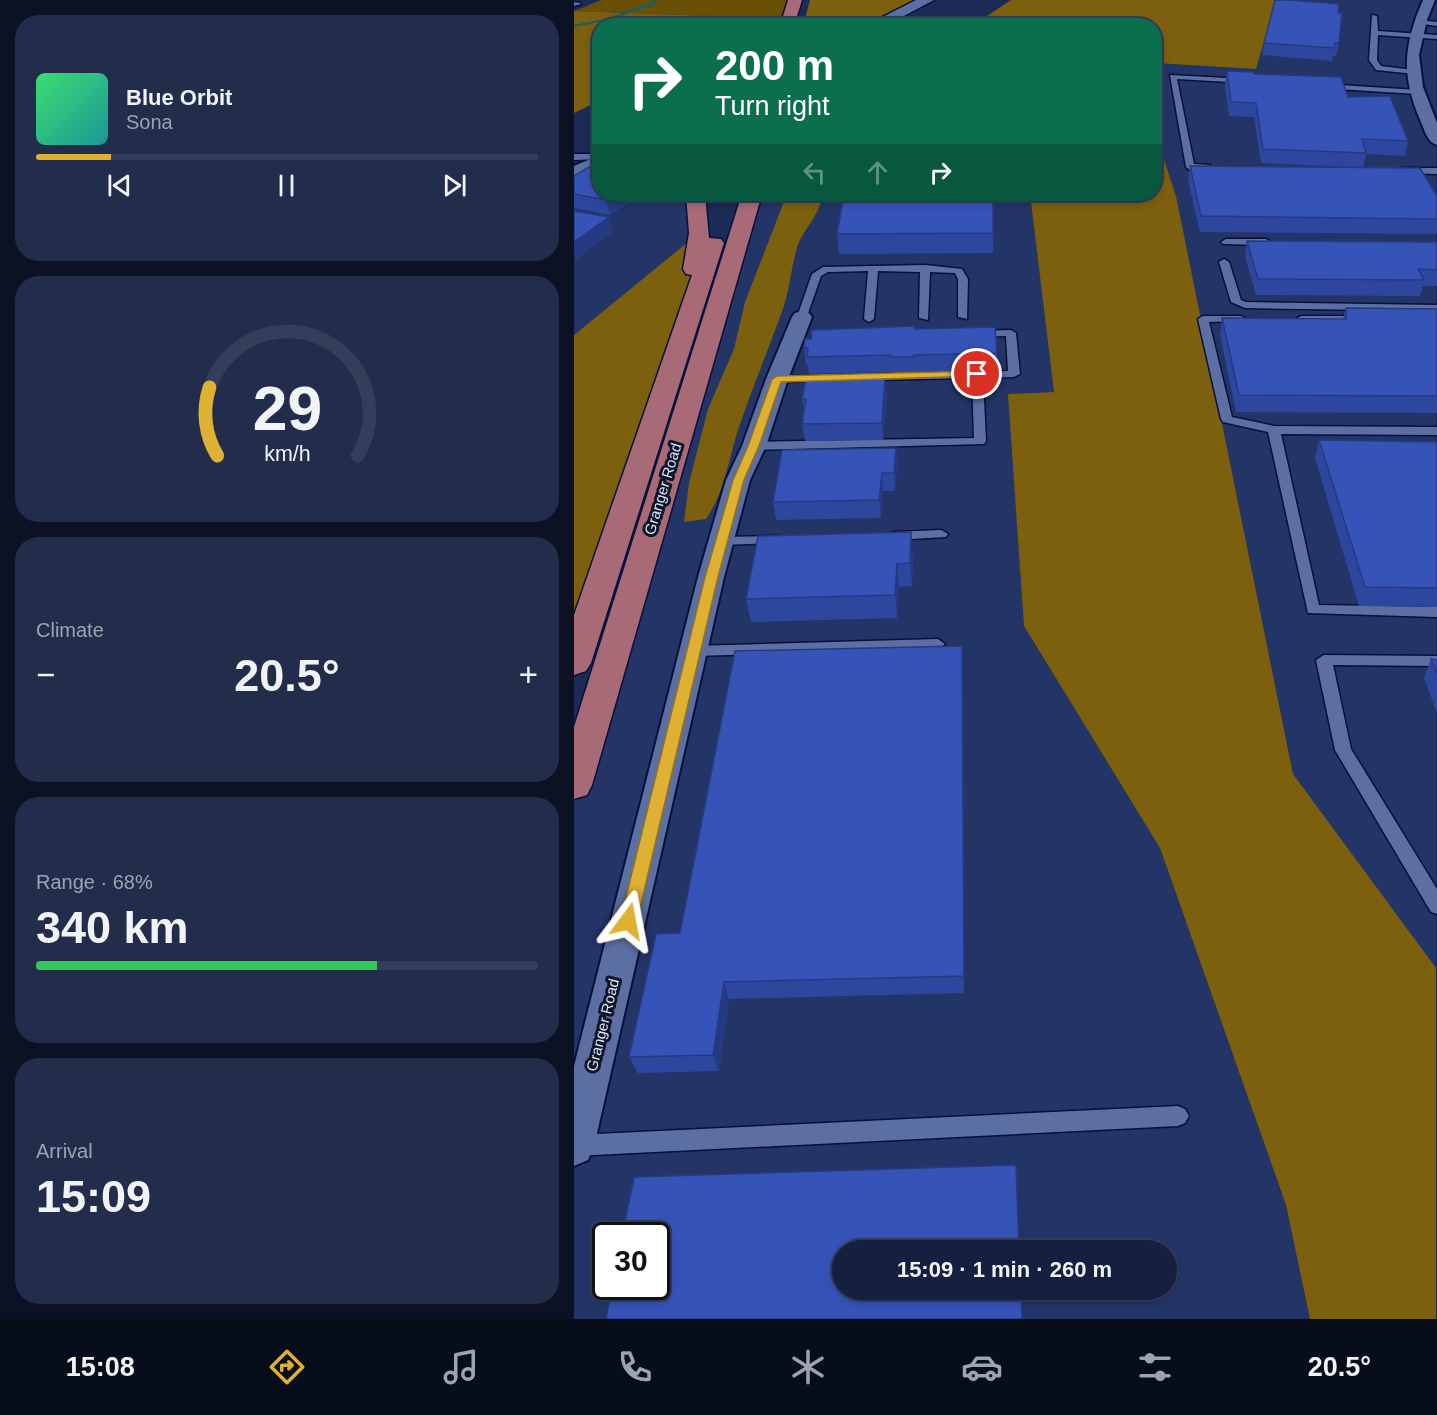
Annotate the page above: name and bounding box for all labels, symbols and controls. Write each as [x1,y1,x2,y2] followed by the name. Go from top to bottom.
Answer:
[616,42,694,120] icon: right
[715,42,834,89] text: 200 m
[126,85,232,110] text: Blue Orbit
[715,91,830,121] text: Turn right
[126,111,173,133] text: Sona
[798,156,831,189] icon: left
[861,156,894,189] icon: ahead
[924,156,957,189] icon: right
[103,169,136,202] icon: previous
[270,169,303,202] icon: pause
[438,169,471,202] icon: next
[951,348,1002,399] pin
[960,357,993,390] icon: arrive
[252,374,322,443] text: 29
[640,441,685,537] street label: Granger Road
[264,442,310,466] text: km/h
[36,619,104,641] text: Climate
[234,650,340,701] text: 20.5°
[36,656,55,693] text: −
[519,656,538,693] text: +
[36,871,153,893] text: Range · 68%
[596,889,660,953] position arrow
[36,902,189,953] text: 340 km
[583,977,622,1073] street label: Granger Road
[36,1140,93,1162] text: Arrival
[36,1171,151,1222] text: 15:09
[592,1222,670,1300] speed limit sign: 30
[897,1257,1112,1282] text: 15:09 · 1 min · 260 m
[266,1346,308,1388] icon: directions
[440,1346,482,1388] icon: music
[614,1346,656,1388] icon: phone
[787,1346,829,1388] icon: climate
[961,1346,1003,1388] icon: car
[1134,1346,1176,1388] icon: filters
[66,1352,135,1382] text: 15:08
[1308,1352,1371,1382] text: 20.5°

